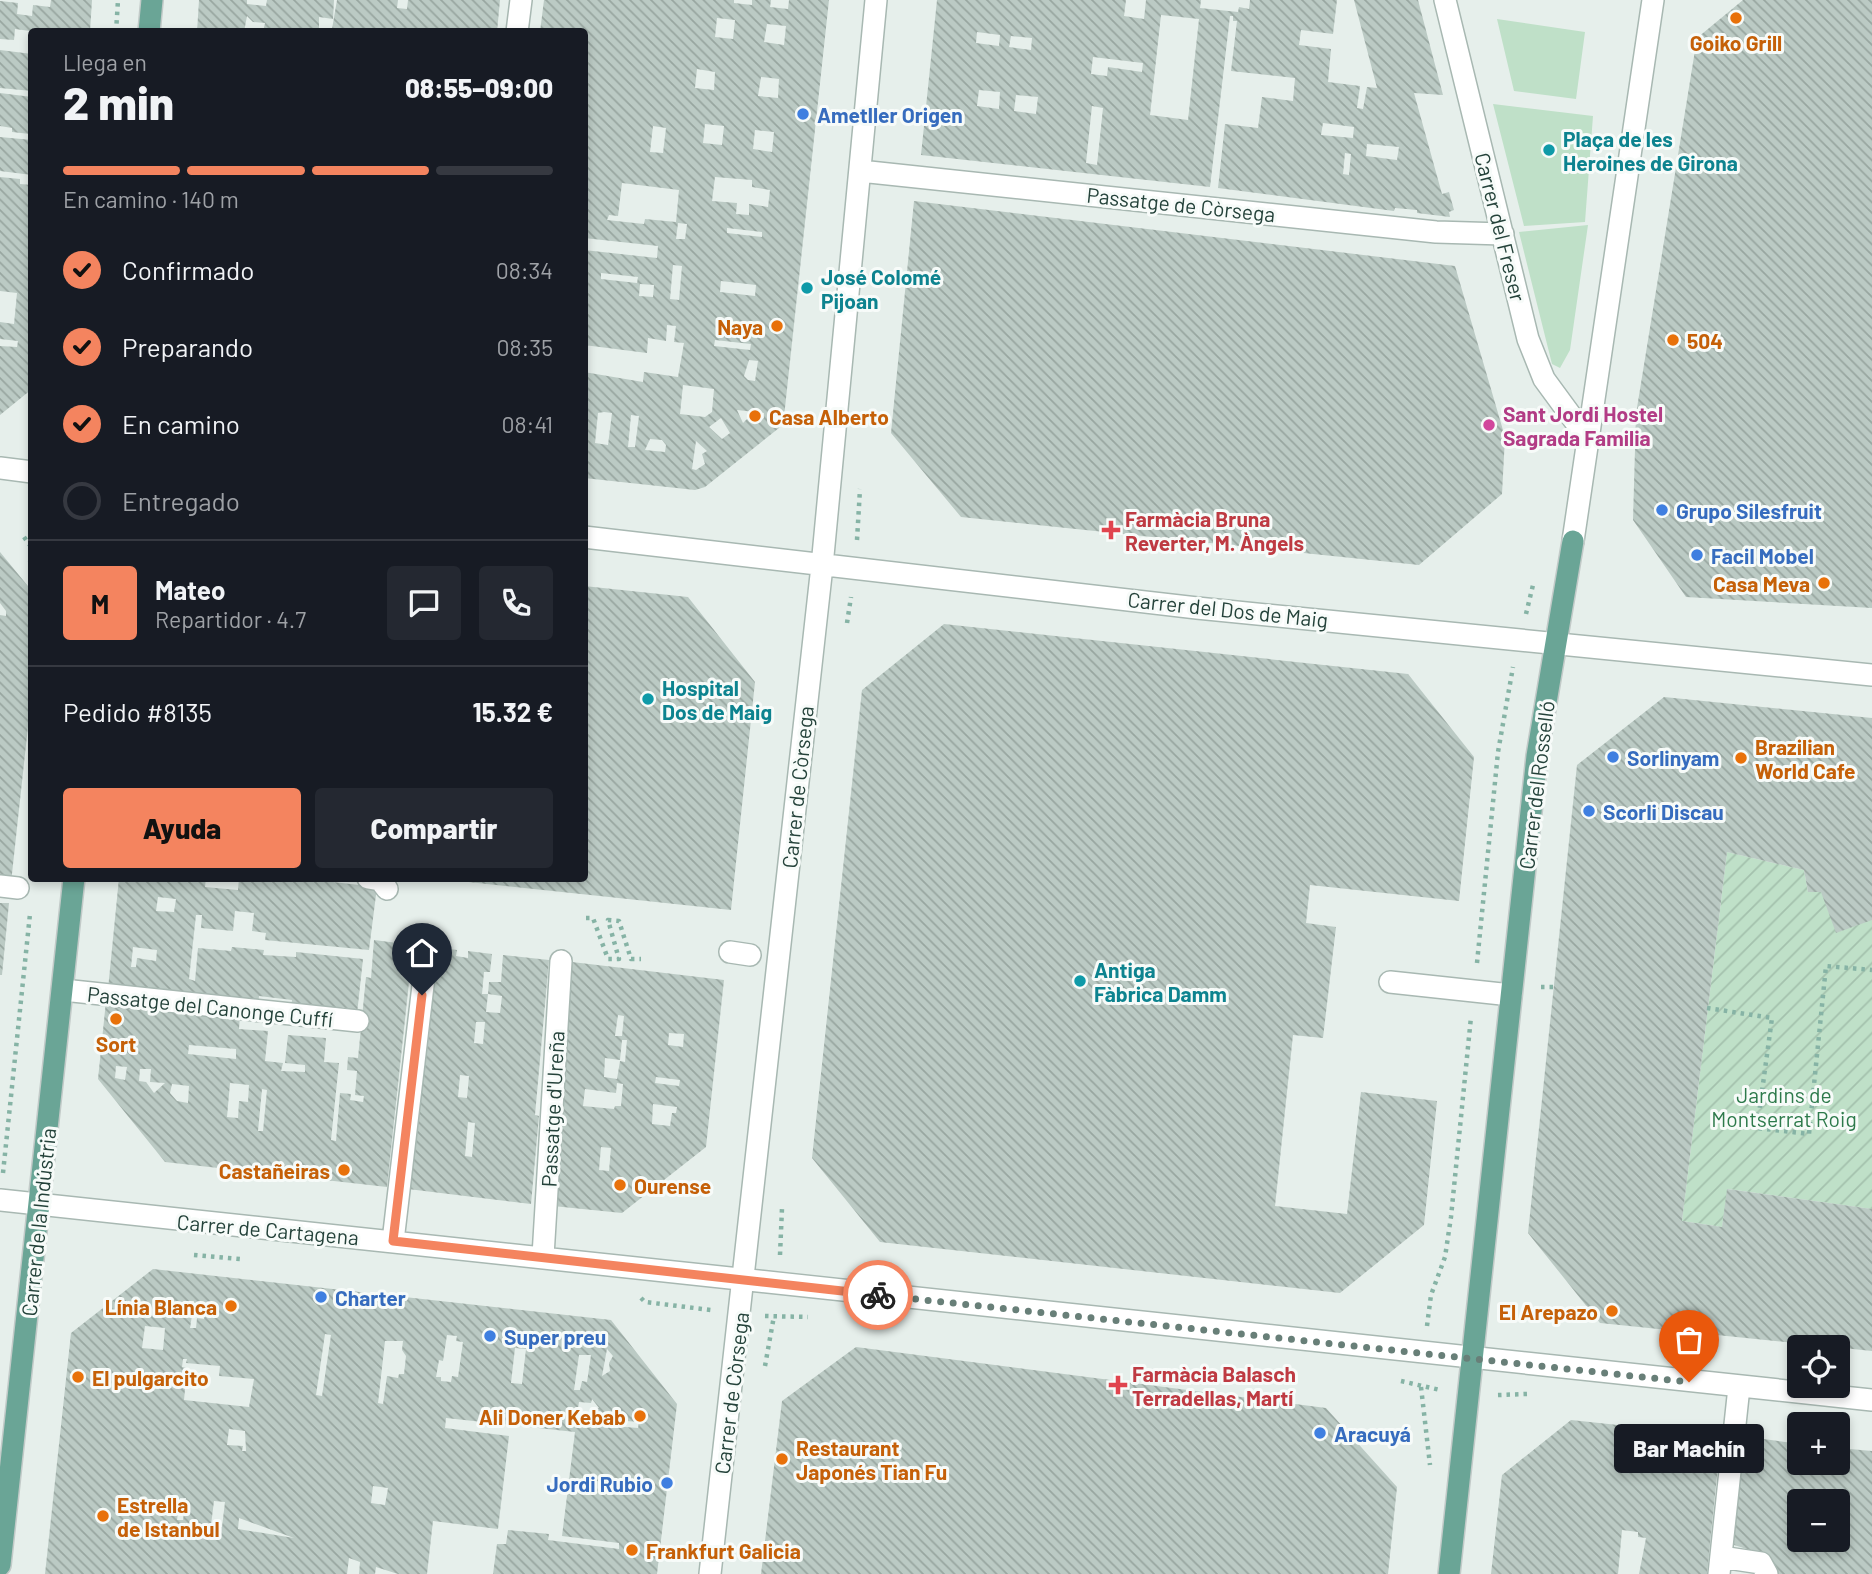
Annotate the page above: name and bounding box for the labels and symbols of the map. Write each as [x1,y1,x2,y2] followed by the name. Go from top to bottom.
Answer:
[1728,10,1744,26] marker: Goiko Grill
[1690,30,1782,55] place label: Goiko Grill
[817,102,963,127] place label: Ametller Origen
[795,106,811,122] marker: Ametller Origen
[1563,126,1738,175] place label: Plaça de les Heroines de Girona
[1541,142,1557,158] marker: Plaça de les Heroines de Girona
[1470,150,1532,304] street label: Carrer del Freser
[1085,182,1277,226] street label: Passatge de Còrsega
[821,264,941,313] place label: José Colomé Pijoan
[799,280,815,296] marker: José Colomé Pijoan
[717,314,763,339] place label: Naya
[769,318,785,334] marker: Naya
[1687,328,1723,353] place label: 504
[1665,332,1681,348] marker: 504
[1503,401,1663,450] place label: Sant Jordi Hostel Sagrada Familia
[769,404,889,429] place label: Casa Alberto
[747,408,763,424] marker: Casa Alberto
[1481,417,1497,433] marker: Sant Jordi Hostel Sagrada Familia
[1676,498,1822,523] place label: Grupo Silesfruit
[1654,502,1670,518] marker: Grupo Silesfruit
[1125,506,1304,555] place label: Farmàcia Bruna Reverter, M. Àngels
[1103,522,1119,538] marker: Farmàcia Bruna Reverter, M. Àngels
[1711,543,1814,568] place label: Facil Mobel
[1689,547,1705,563] marker: Facil Mobel
[1713,571,1810,596] place label: Casa Meva
[1816,575,1832,591] marker: Casa Meva
[1127,586,1329,632] street label: Carrer del Dos de Maig
[662,675,772,724] place label: Hospital Dos de Maig
[640,691,656,707] marker: Hospital Dos de Maig
[1513,699,1559,871] street label: Carrer del Rosselló
[776,705,818,869] street label: Carrer de Còrsega
[1755,734,1856,783] place label: Brazilian World Cafe
[1627,745,1719,770] place label: Sorlinyam
[1605,749,1621,765] marker: Sorlinyam
[1733,750,1749,766] marker: Brazilian World Cafe
[1603,799,1724,824] place label: Scorli Discau
[1581,803,1597,819] marker: Scorli Discau
[392,923,452,995] pin
[1094,957,1227,1006] place label: Antiga Fàbrica Damm
[1072,973,1088,989] marker: Antiga Fàbrica Damm
[86,981,335,1031] street label: Passatge del Canonge Cuffí
[108,1011,124,1027] marker: Sort
[535,1030,569,1188] street label: Passatge d'Ureña
[96,1031,136,1056] place label: Sort
[1711,1082,1857,1131] park label: Jardins de Montserrat Roig
[16,1127,60,1317] street label: Carrer de la Indústria
[219,1158,330,1183] place label: Castañeiras
[336,1162,352,1178] marker: Castañeiras
[634,1173,711,1198] place label: Ourense
[612,1177,628,1193] marker: Ourense
[176,1209,360,1249] street label: Carrer de Cartagena
[843,1260,913,1330] courier
[335,1285,406,1310] place label: Charter
[313,1289,329,1305] marker: Charter
[105,1294,217,1319] place label: Línia Blanca
[223,1298,239,1314] marker: Línia Blanca
[1499,1299,1598,1324] place label: El Arepazo
[1604,1303,1620,1319] marker: El Arepazo
[709,1310,753,1476] street label: Carrer de Còrsega
[1659,1310,1719,1382] pin
[504,1324,606,1349] place label: Super preu
[482,1328,498,1344] marker: Super preu
[1132,1361,1296,1410] place label: Farmàcia Balasch Terradellas, Martí
[92,1365,209,1390] place label: El pulgarcito
[70,1369,86,1385] marker: El pulgarcito
[1110,1377,1126,1393] marker: Farmàcia Balasch Terradellas, Martí
[479,1404,626,1429] place label: Ali Doner Kebab
[632,1408,648,1424] marker: Ali Doner Kebab
[1334,1421,1411,1446] place label: Aracuyá
[1614,1424,1764,1473] callout: Bar Machín
[1312,1425,1328,1441] marker: Aracuyá
[796,1435,947,1484] place label: Restaurant Japonés Tian Fu
[774,1451,790,1467] marker: Restaurant Japonés Tian Fu
[547,1471,653,1496] place label: Jordi Rubio
[659,1475,675,1491] marker: Jordi Rubio
[117,1492,220,1541] place label: Estrella de Istanbul
[95,1508,111,1524] marker: Estrella de Istanbul
[646,1538,801,1563] place label: Frankfurt Galicia
[624,1542,640,1558] marker: Frankfurt Galicia

